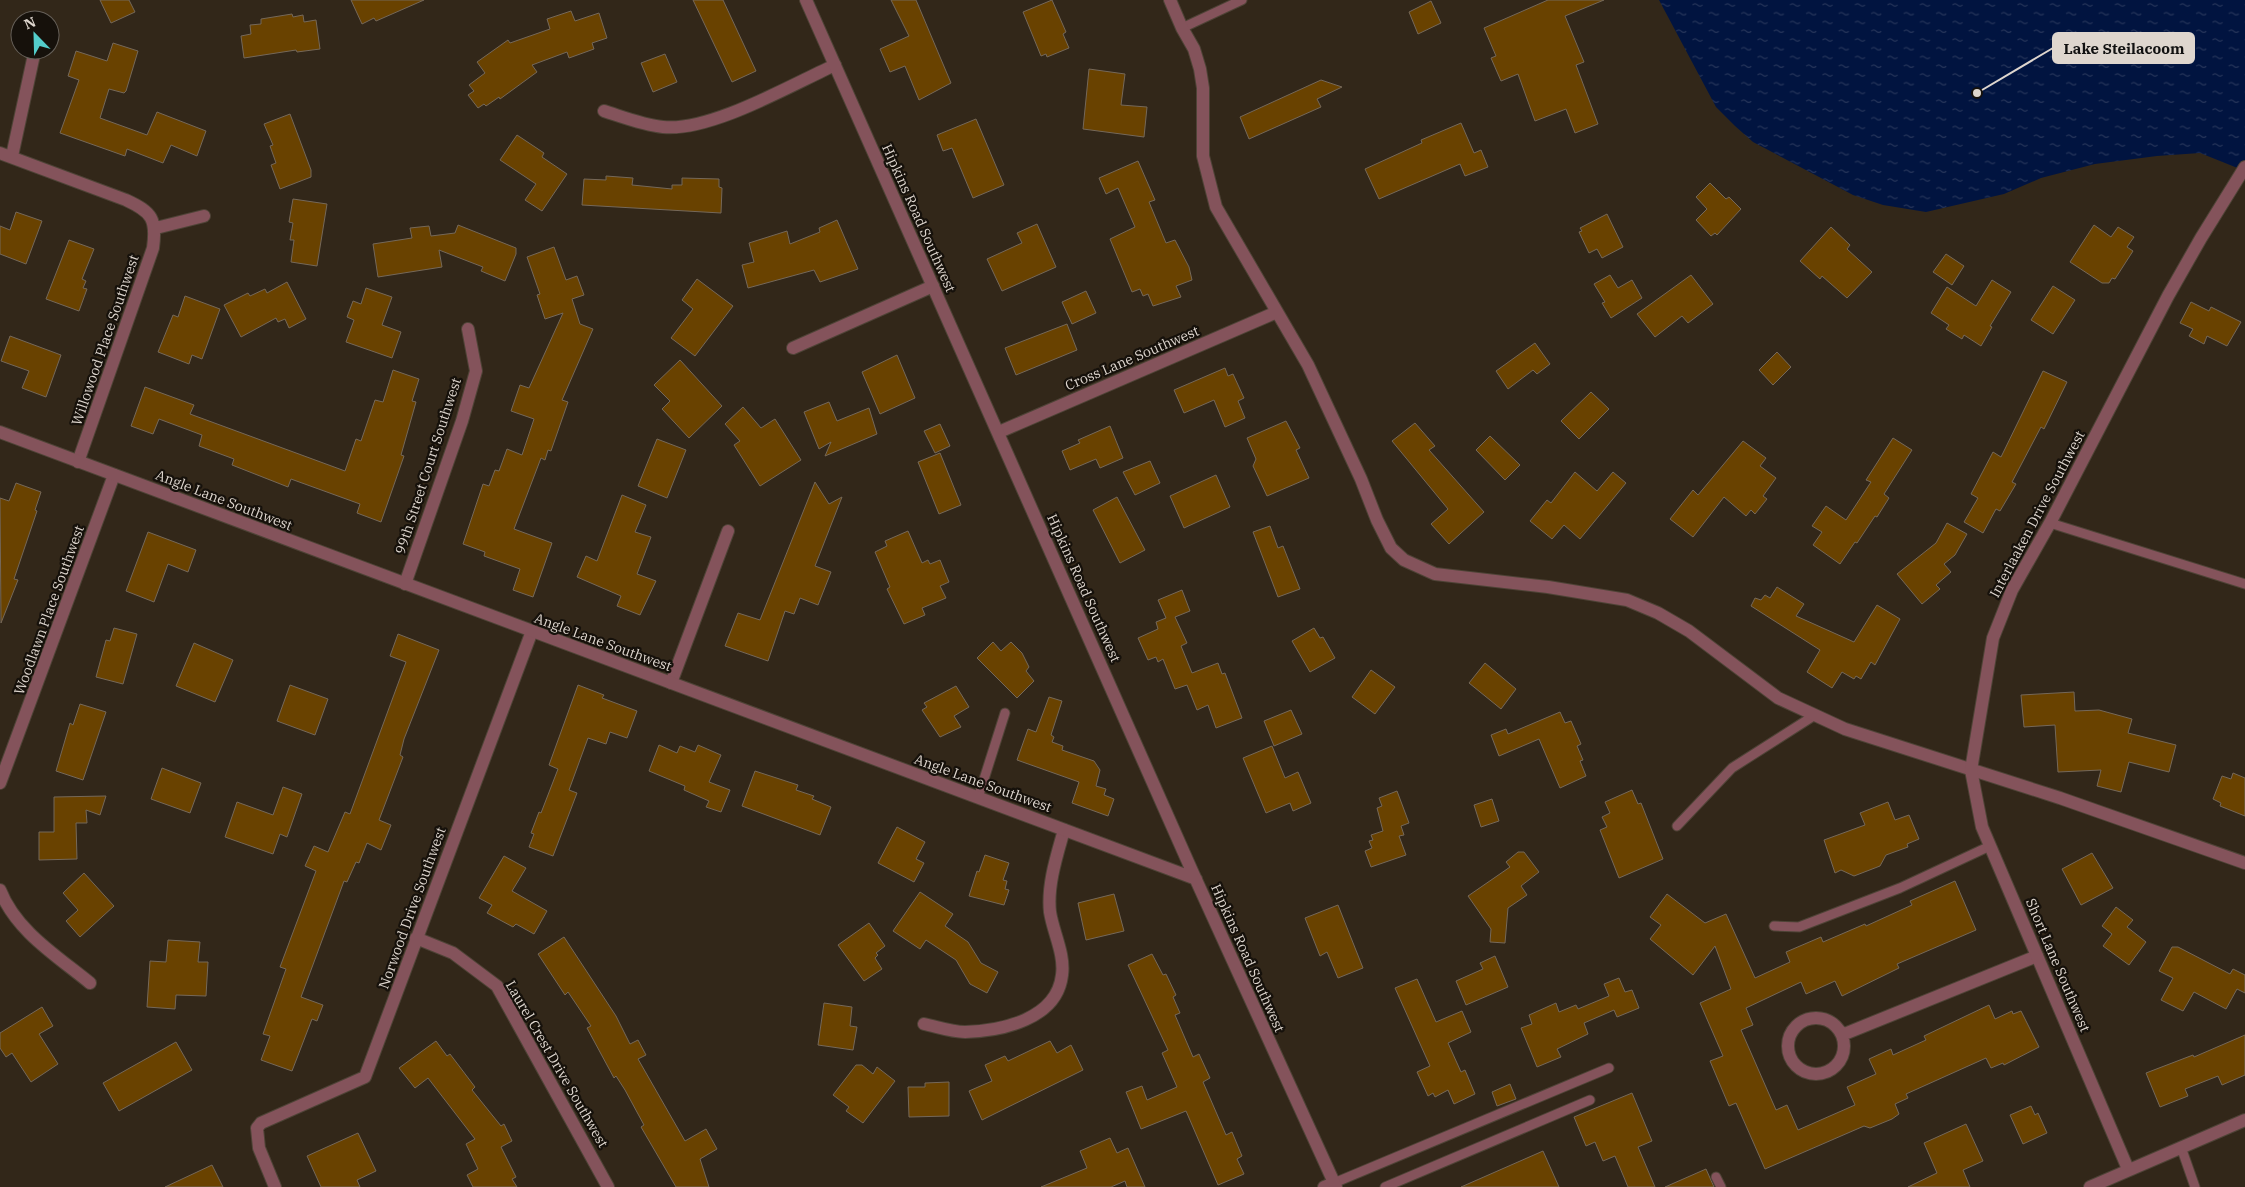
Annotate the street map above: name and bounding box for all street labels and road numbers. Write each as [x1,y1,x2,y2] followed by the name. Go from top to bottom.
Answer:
[878,141,960,295] street label: Hipkins Road Southwest
[67,252,143,428] street label: Willowood Place Southwest
[1062,322,1202,394] street label: Cross Lane Southwest
[391,375,465,557] street label: 99th Street Court Southwest
[1985,427,2089,601] street label: Interlaaken Drive Southwest
[153,466,295,534] street label: Angle Lane Southwest
[1043,511,1125,665] street label: Hipkins Road Southwest
[10,523,88,697] street label: Woodlawn Place Southwest
[532,609,674,675] street label: Angle Lane Southwest
[912,750,1054,816] street label: Angle Lane Southwest
[374,825,450,991] street label: Norwood Drive Southwest
[1207,881,1289,1035] street label: Hipkins Road Southwest
[2022,896,2094,1035] street label: Short Lane Southwest
[502,977,612,1151] street label: Laurel Crest Drive Southwest

